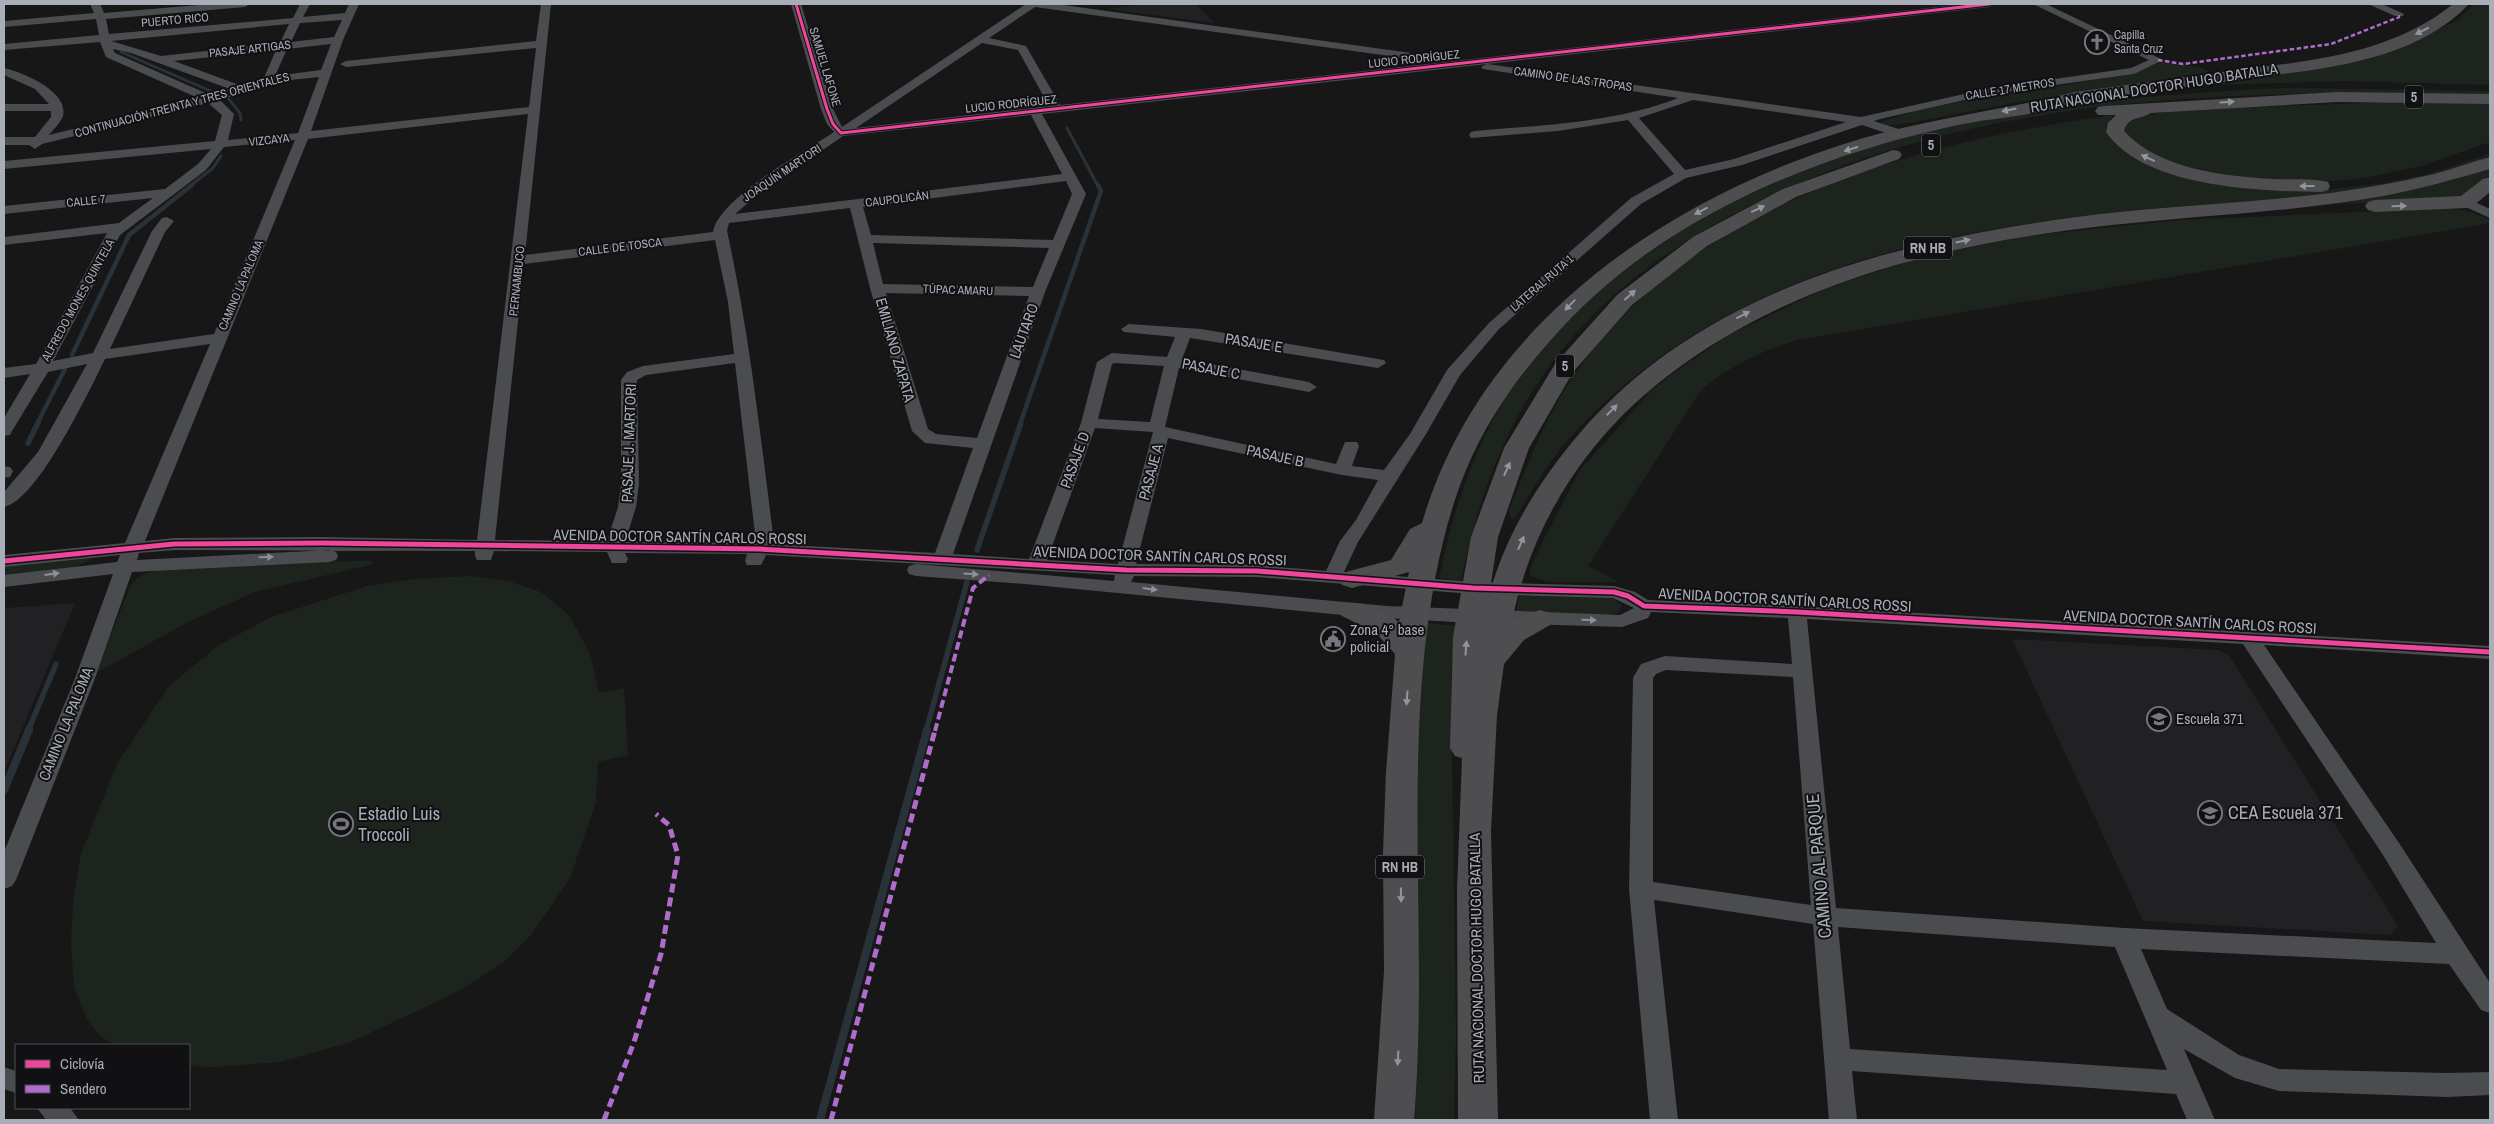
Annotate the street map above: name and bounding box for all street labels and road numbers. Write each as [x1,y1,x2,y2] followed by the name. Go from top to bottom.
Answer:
[140,9,210,31] street label: PUERTO RICO
[805,25,845,109] street label: SAMUEL LAFONE
[208,37,292,61] street label: PASAJE ARTIGAS
[1367,46,1461,72] street label: LUCIO RODRÍGUEZ
[2029,57,2280,117] street label: RUTA NACIONAL DOCTOR HUGO BATALLA
[1513,63,1634,95] street label: CAMINO DE LAS TROPAS
[73,68,291,141] street label: CONTINUACIÓN TREINTA Y TRES ORIENTALES
[1964,74,2056,104] street label: CALLE 17 METROS
[2405,85,2423,108] road number: 5
[964,91,1058,117] street label: LUCIO RODRÍGUEZ
[248,130,290,150] street label: VIZCAYA
[1922,134,1940,156] road number: 5
[740,141,824,205] street label: JOAQUÍN MARTORI
[864,187,930,211] street label: CAUPOLICÁN
[66,191,107,211] street label: CALLE 7
[577,234,663,260] street label: CALLE DE TOSCA
[37,236,118,365] street label: ALFREDO MONES QUINTELA
[215,237,267,333] street label: CAMINO LA PALOMA
[1904,237,1952,260] road number: RN HB
[505,245,529,317] street label: PERNAMBUCO
[1507,251,1578,315] street label: LATERAL RUTA 1
[923,281,993,299] street label: TÚPAC AMARU
[871,295,921,405] street label: EMILIANO ZAPATA
[1004,300,1043,361] street label: LAUTARO
[1224,328,1284,357] street label: PASAJE E
[1180,353,1242,384] street label: PASAJE C
[1556,354,1574,378] road number: 5
[616,383,641,503] street label: PASAJE J. MARTORI
[1055,429,1094,491] street label: PASAJE D
[1245,439,1306,472] street label: PASAJE B
[1133,441,1168,502] street label: PASAJE A
[552,524,807,549] street label: AVENIDA DOCTOR SANTÍN CARLOS ROSSI
[1032,541,1287,570] street label: AVENIDA DOCTOR SANTÍN CARLOS ROSSI
[1657,582,1912,617] street label: AVENIDA DOCTOR SANTÍN CARLOS ROSSI
[2062,604,2317,639] street label: AVENIDA DOCTOR SANTÍN CARLOS ROSSI
[33,663,98,784] street label: CAMINO LA PALOMA
[1800,793,1837,939] street label: CAMINO AL PARQUE
[1464,832,1489,1083] street label: RUTA NACIONAL DOCTOR HUGO BATALLA
[1376,856,1424,879] road number: RN HB

